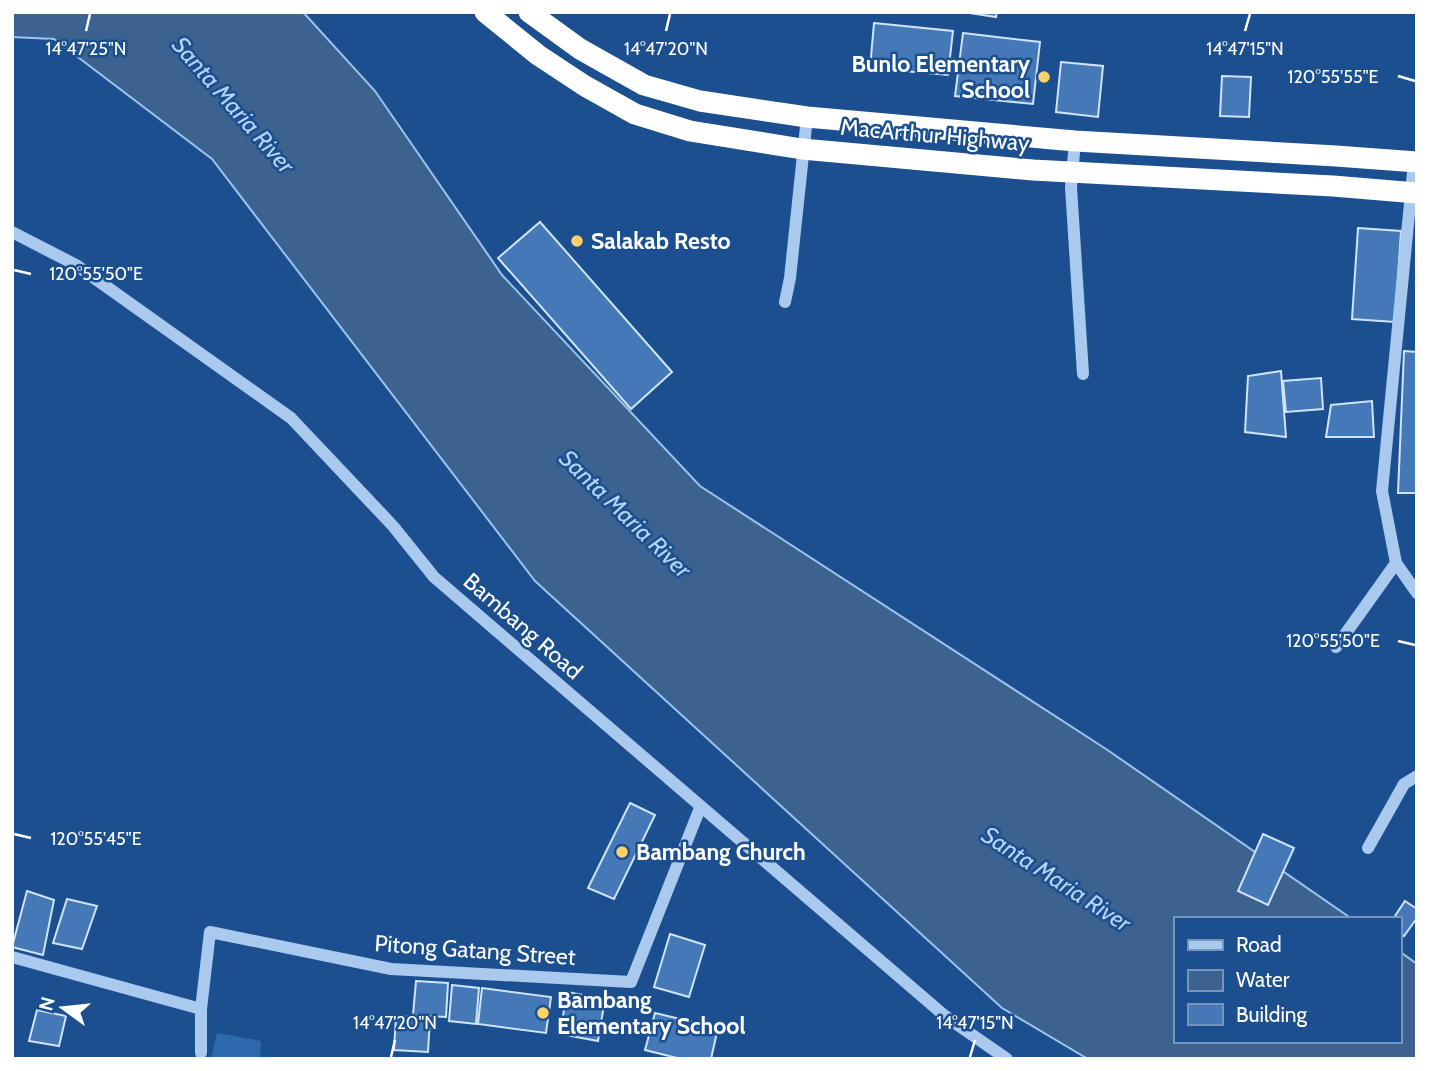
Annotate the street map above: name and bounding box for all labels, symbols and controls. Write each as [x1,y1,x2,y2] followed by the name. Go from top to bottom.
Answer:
[166,30,302,180] water label: Santa Maria River
[45,38,127,60] text: 14°47'25"N
[624,38,708,60] text: 14°47'20"N
[1206,38,1284,60] text: 14°47'15"N
[852,50,1031,104] place label: Bunlo Elementary School
[1288,66,1378,88] text: 120°55'55"E
[1036,69,1052,85] marker: Bunlo Elementary School
[839,113,1031,157] street label: MacArthur Highway
[591,227,731,255] place label: Salakab Resto
[569,233,585,249] marker: Salakab Resto
[49,263,143,285] text: 120°55'50"E
[554,444,698,585] water label: Santa Maria River
[458,567,588,685] street label: Bambang Road
[1286,630,1380,652] text: 120°55'50"E
[976,820,1138,938] water label: Santa Maria River
[50,828,142,850] text: 120°55'45"E
[636,838,806,866] place label: Bambang Church
[614,844,630,860] marker: Bambang Church
[1174,917,1401,1043] legend
[374,929,577,971] street label: Pitong Gatang Street
[1236,932,1282,957] text: Road
[1236,967,1290,992] text: Water
[28,973,98,1043] north arrow
[557,986,745,1040] place label: Bambang Elementary School
[34,994,60,1013] text: N
[1236,1002,1308,1027] text: Building
[535,1005,551,1021] marker: Bambang Elementary School
[353,1012,437,1034] text: 14°47'20"N
[936,1012,1014,1034] text: 14°47'15"N

